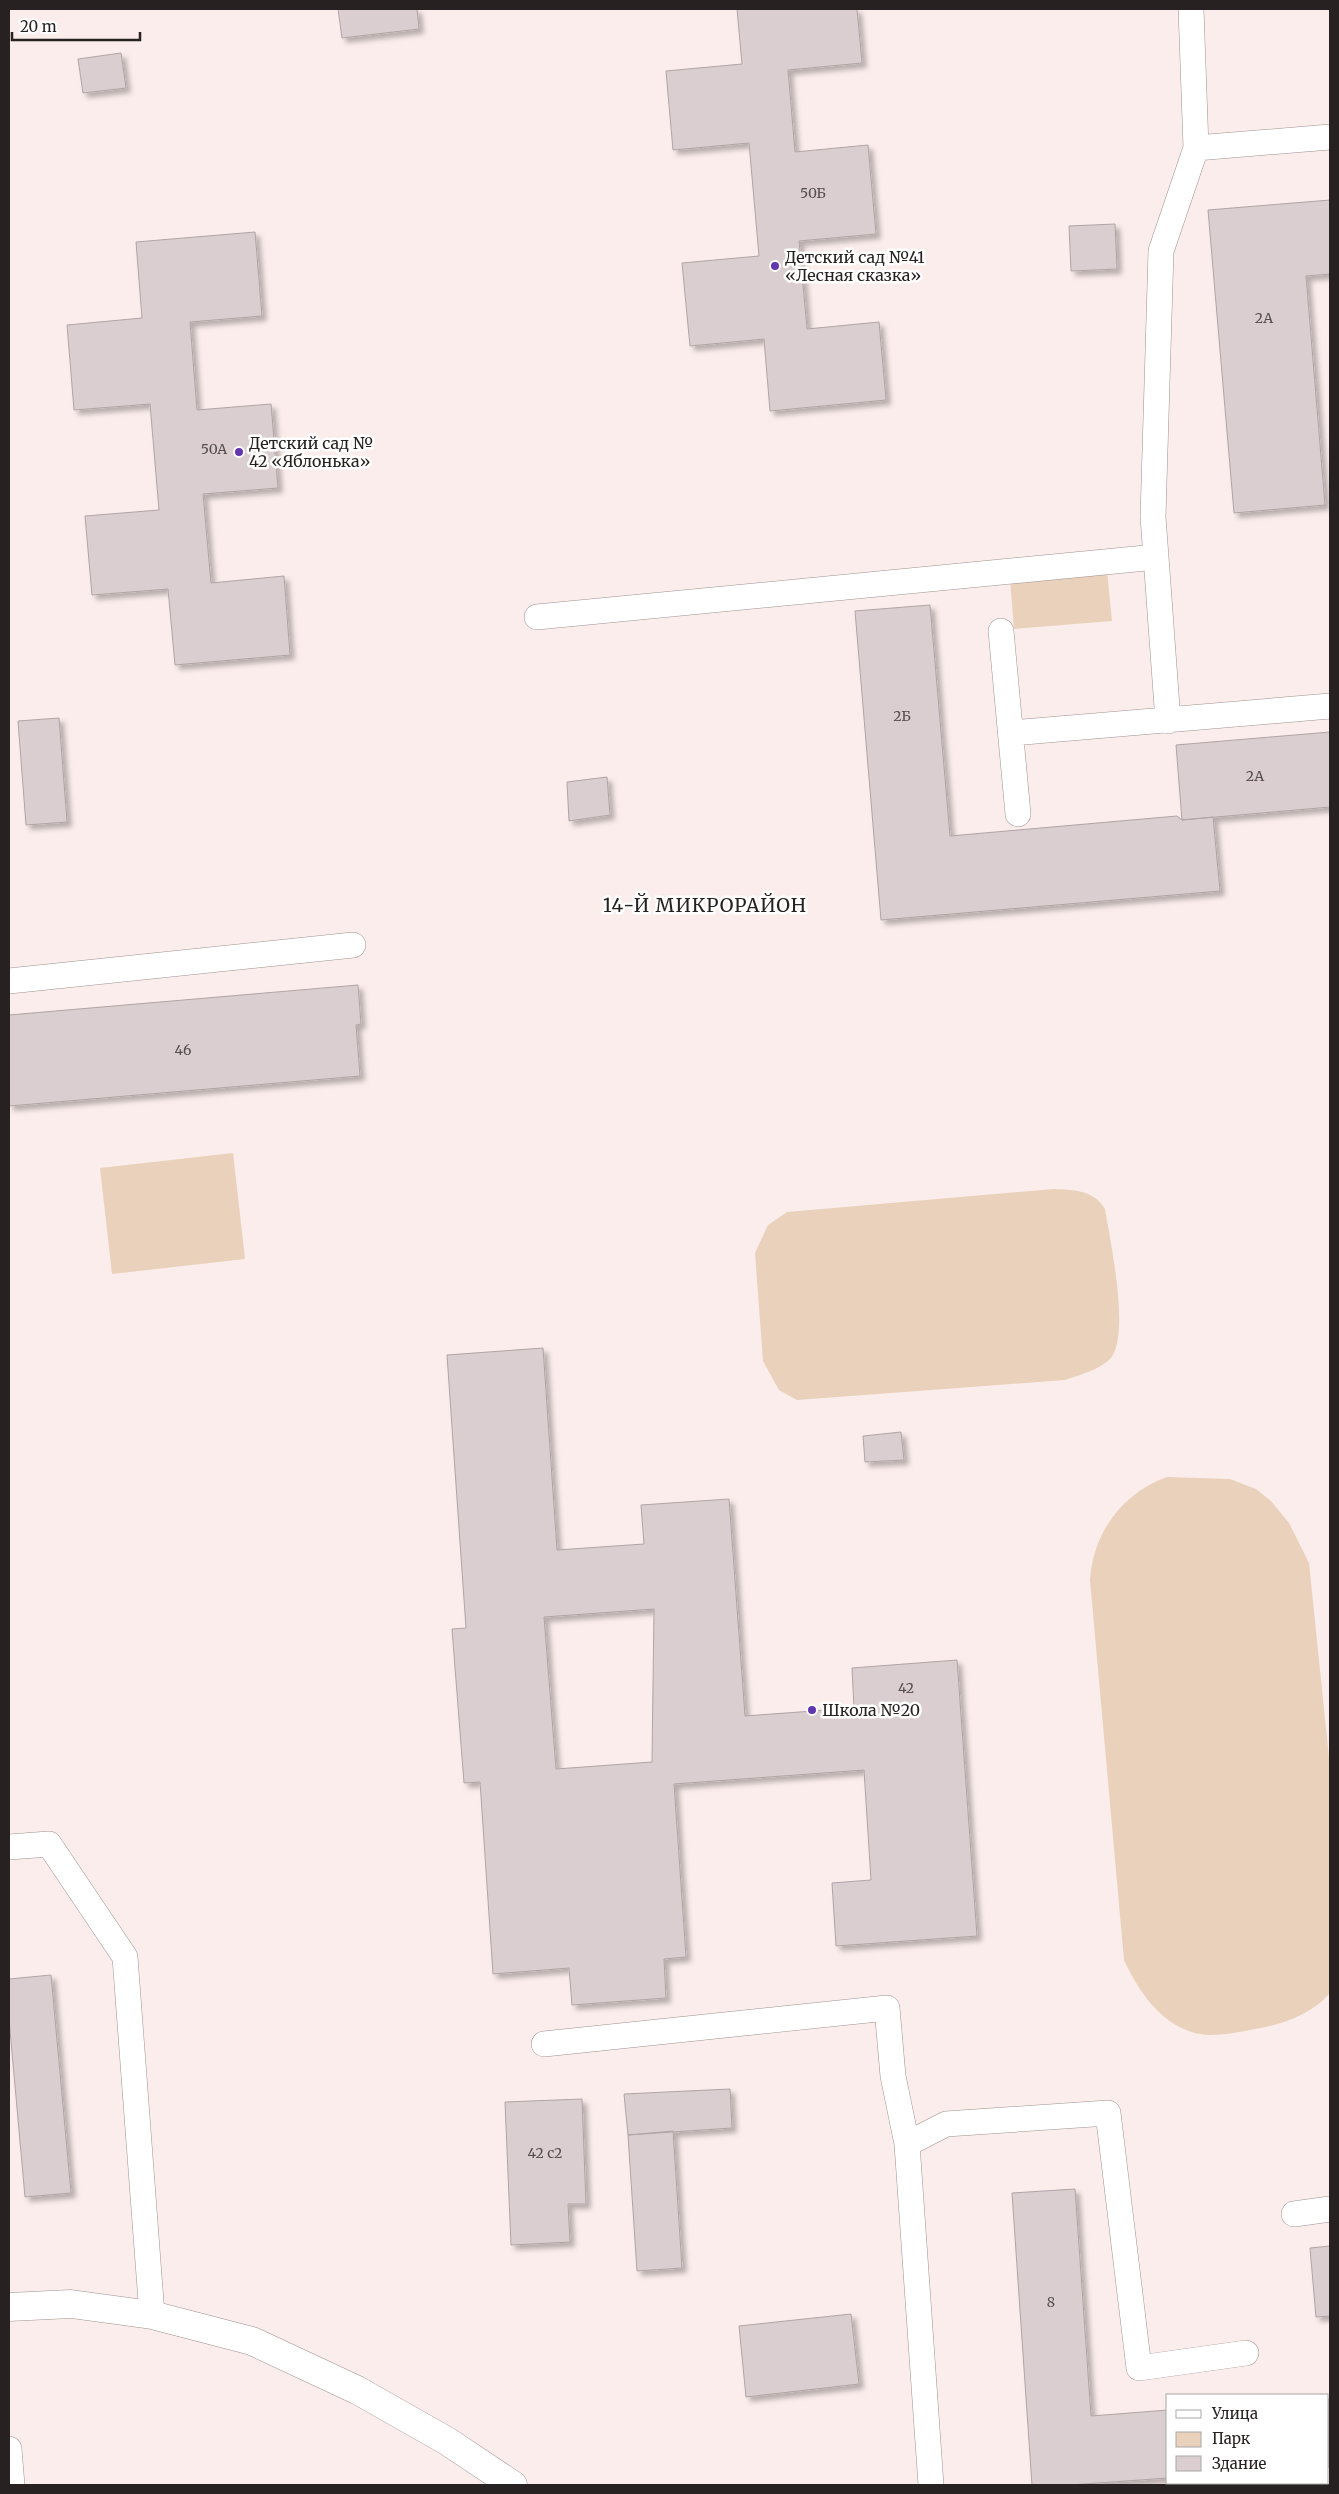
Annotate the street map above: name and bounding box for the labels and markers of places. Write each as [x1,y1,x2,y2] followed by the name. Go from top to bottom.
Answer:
[785,247,925,285] place label: Детский сад №41 «Лесная сказка»
[769,260,781,272] marker: Детский сад №41 «Лесная сказка»
[249,433,374,471] place label: Детский сад № 42 «Яблонька»
[233,446,245,458] marker: Детский сад № 42 «Яблонька»
[822,1700,920,1720] place label: Школа №20
[806,1704,818,1716] marker: Школа №20

